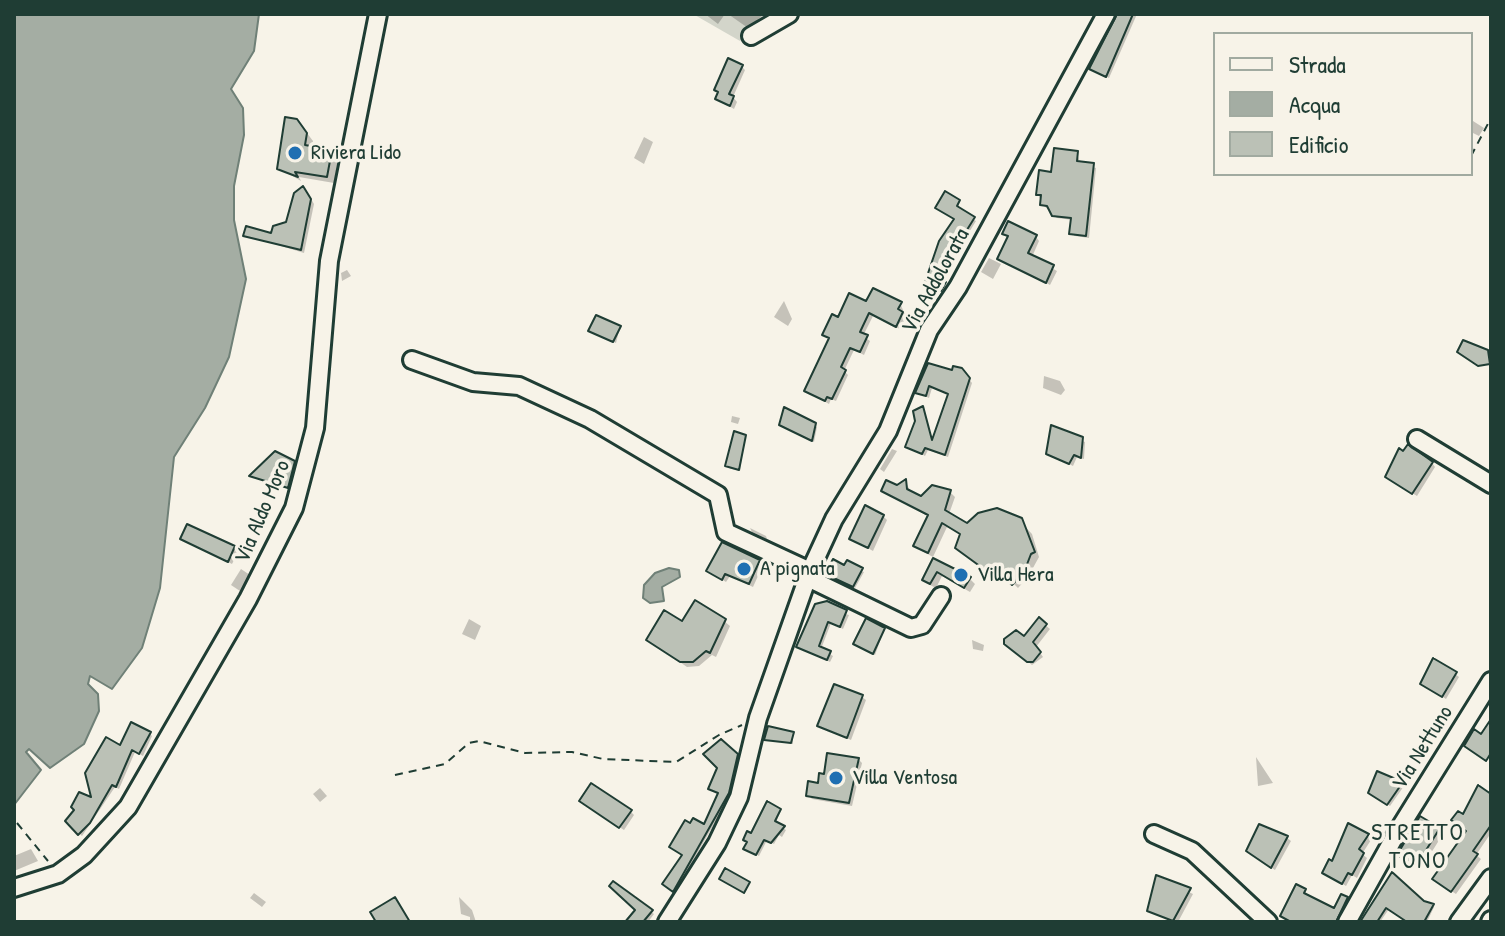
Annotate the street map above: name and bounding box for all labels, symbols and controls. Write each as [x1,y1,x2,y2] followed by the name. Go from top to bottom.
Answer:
[1213,32,1473,176] legend
[1289,48,1346,80] text: Strada
[1289,88,1340,120] text: Acqua
[1289,128,1348,160] text: Edificio
[311,140,401,166] place label: Riviera Lido
[286,144,304,162] marker: Riviera Lido
[896,224,976,338] street label: Via Addolorata
[229,457,297,567] street label: Via Aldo Moro
[760,556,835,582] place label: A pignata
[735,560,753,578] marker: A pignata
[977,562,1054,588] place label: Villa Hera
[952,566,970,584] marker: Villa Hera
[1387,701,1459,795] street label: Via Nettuno
[852,765,957,791] place label: Villa Ventosa
[827,769,845,787] marker: Villa Ventosa
[1371,820,1465,876] district label: STRETTO TONO

